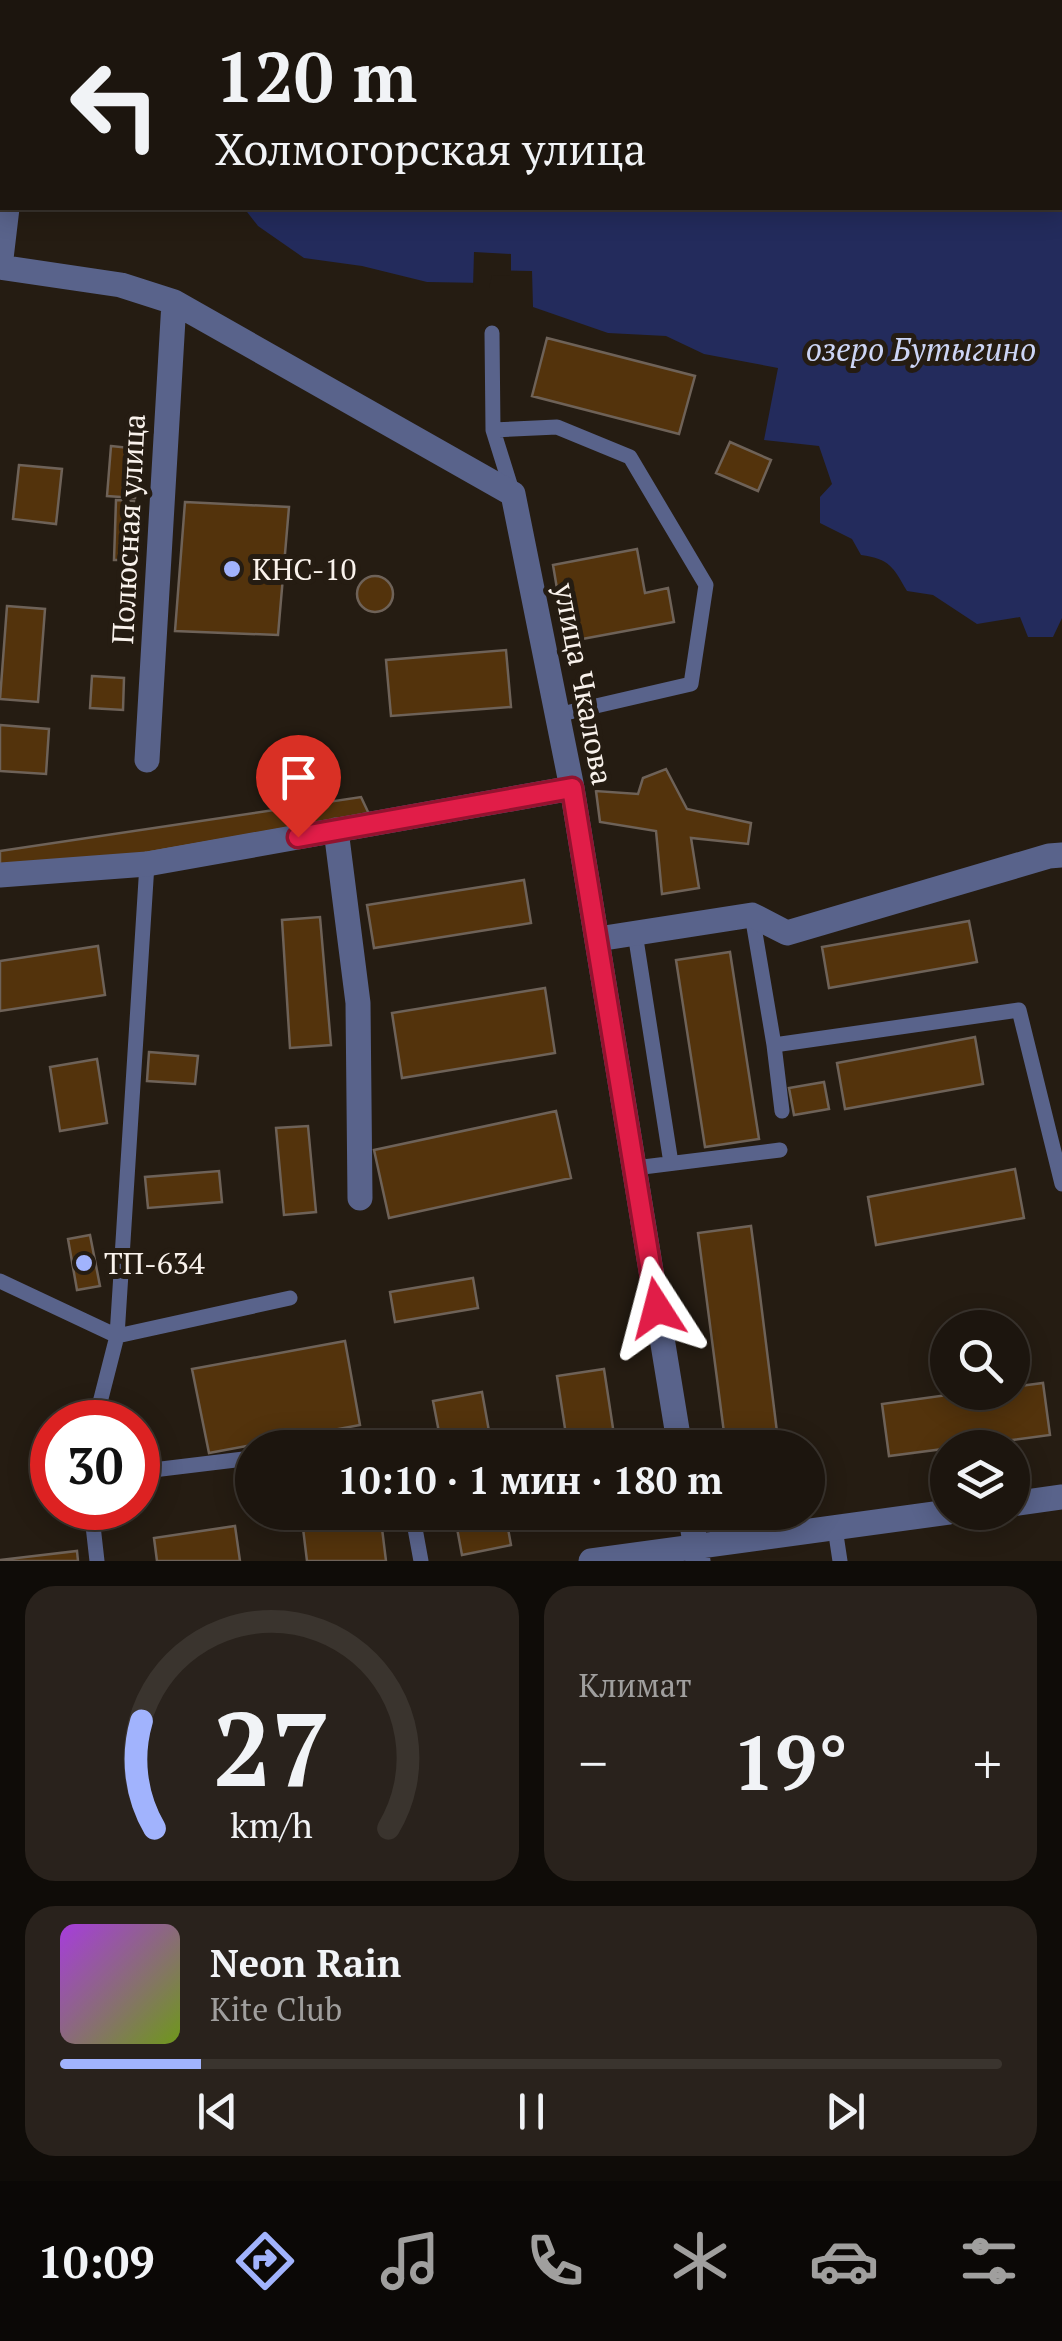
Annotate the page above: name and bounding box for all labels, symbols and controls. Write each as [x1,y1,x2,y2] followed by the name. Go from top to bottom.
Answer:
[215,29,417,122] text: 120 m
[50,40,180,170] icon: left
[215,118,646,178] text: Холмогорская улица
[806,328,1036,370] water label: озеро Бутыгино
[102,413,154,645] street label: Полюсная улица
[252,549,357,589] place label: КНС-10
[221,558,243,580] marker: КНС-10
[545,579,623,788] street label: улица Чкалова
[256,735,341,838] pin
[271,750,326,805] icon: arrive
[104,1243,205,1283] place label: ТП-634
[73,1252,95,1274] marker: ТП-634
[605,1256,709,1360] position arrow
[930,1310,1030,1530] map controls
[930,1310,1030,1410] button: search
[30,1400,160,1530] speed limit sign: 30
[930,1430,1030,1530] button: layers
[337,1455,723,1505] text: 10:10 · 1 мин · 180 m
[579,1664,692,1706] text: Климат
[213,1678,331,1816] text: 27
[732,1712,848,1811] text: 19°
[579,1726,608,1799] text: −
[973,1726,1002,1799] text: +
[230,1801,313,1848] text: km/h
[210,1938,401,1988] text: Neon Rain
[210,1988,342,2030] text: Kite Club
[190,2084,245,2139] icon: previous
[504,2084,559,2139] icon: pause
[818,2084,873,2139] icon: next
[230,2226,300,2296] icon: directions
[375,2226,445,2296] icon: music
[520,2226,590,2296] icon: phone
[665,2226,735,2296] icon: climate
[809,2226,879,2296] icon: car
[954,2226,1024,2296] icon: filters
[37,2231,155,2291] text: 10:09

